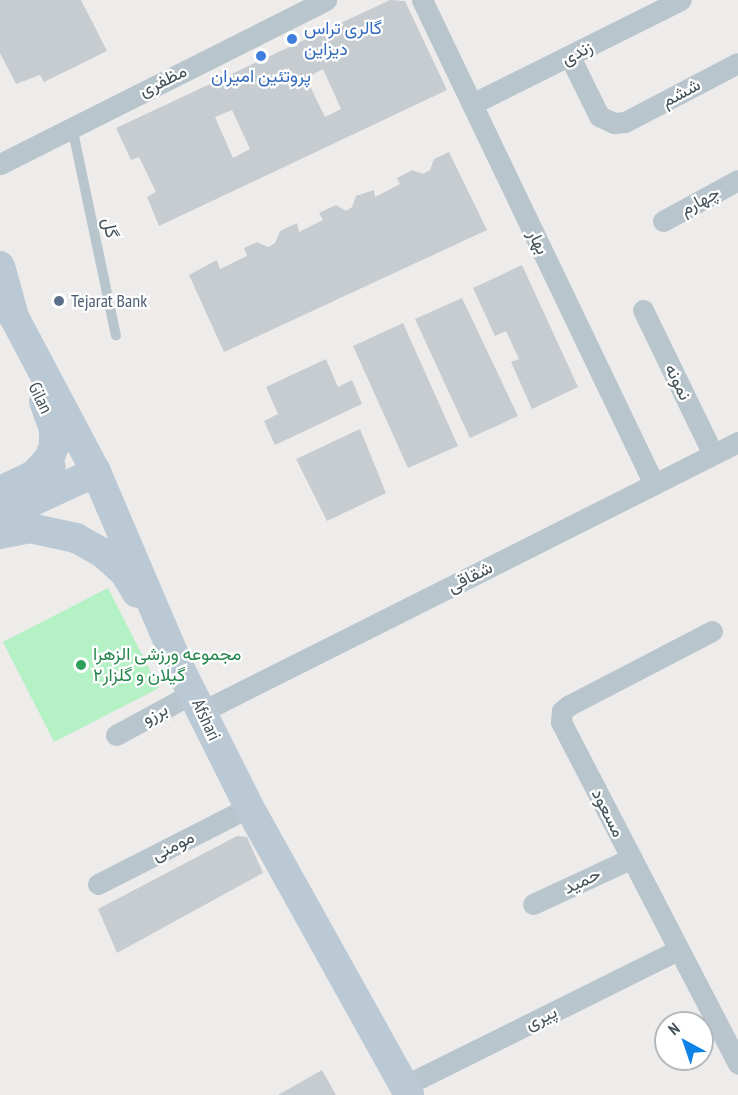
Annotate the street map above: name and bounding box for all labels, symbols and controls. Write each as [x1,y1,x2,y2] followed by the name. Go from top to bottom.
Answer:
[304,18,382,60] place label: گالری تراس دیزاین
[285,32,299,46] marker: گالری تراس دیزاین
[558,36,596,70] street label: زندی
[254,49,268,63] marker: پروتئین امیران
[136,60,190,102] street label: مظفری
[211,65,311,87] place label: پروتئین امیران
[658,74,704,112] street label: ششم
[677,182,723,220] street label: چهارم
[97,216,123,240] street label: گل
[523,226,553,258] street label: بهار
[71,290,147,312] place label: Tejarat Bank
[52,294,66,308] marker: Tejarat Bank
[660,360,696,404] street label: نمونه
[23,379,57,417] street label: Gilan
[444,557,496,597] street label: شقاقی
[93,644,241,686] place label: مجموعه ورزشی الزهرا گیلان و گلزار۲
[74,658,88,672] marker: مجموعه ورزشی الزهرا گیلان و گلزار۲
[187,696,225,744] street label: Afshari
[139,698,171,730] street label: برزو
[587,785,629,841] street label: مسعود
[148,826,198,866] street label: مومنی
[560,863,604,899] street label: حمید
[521,1001,561,1035] street label: پیری
[654,1011,714,1071] north arrow
[664,1018,683,1039] text: N

